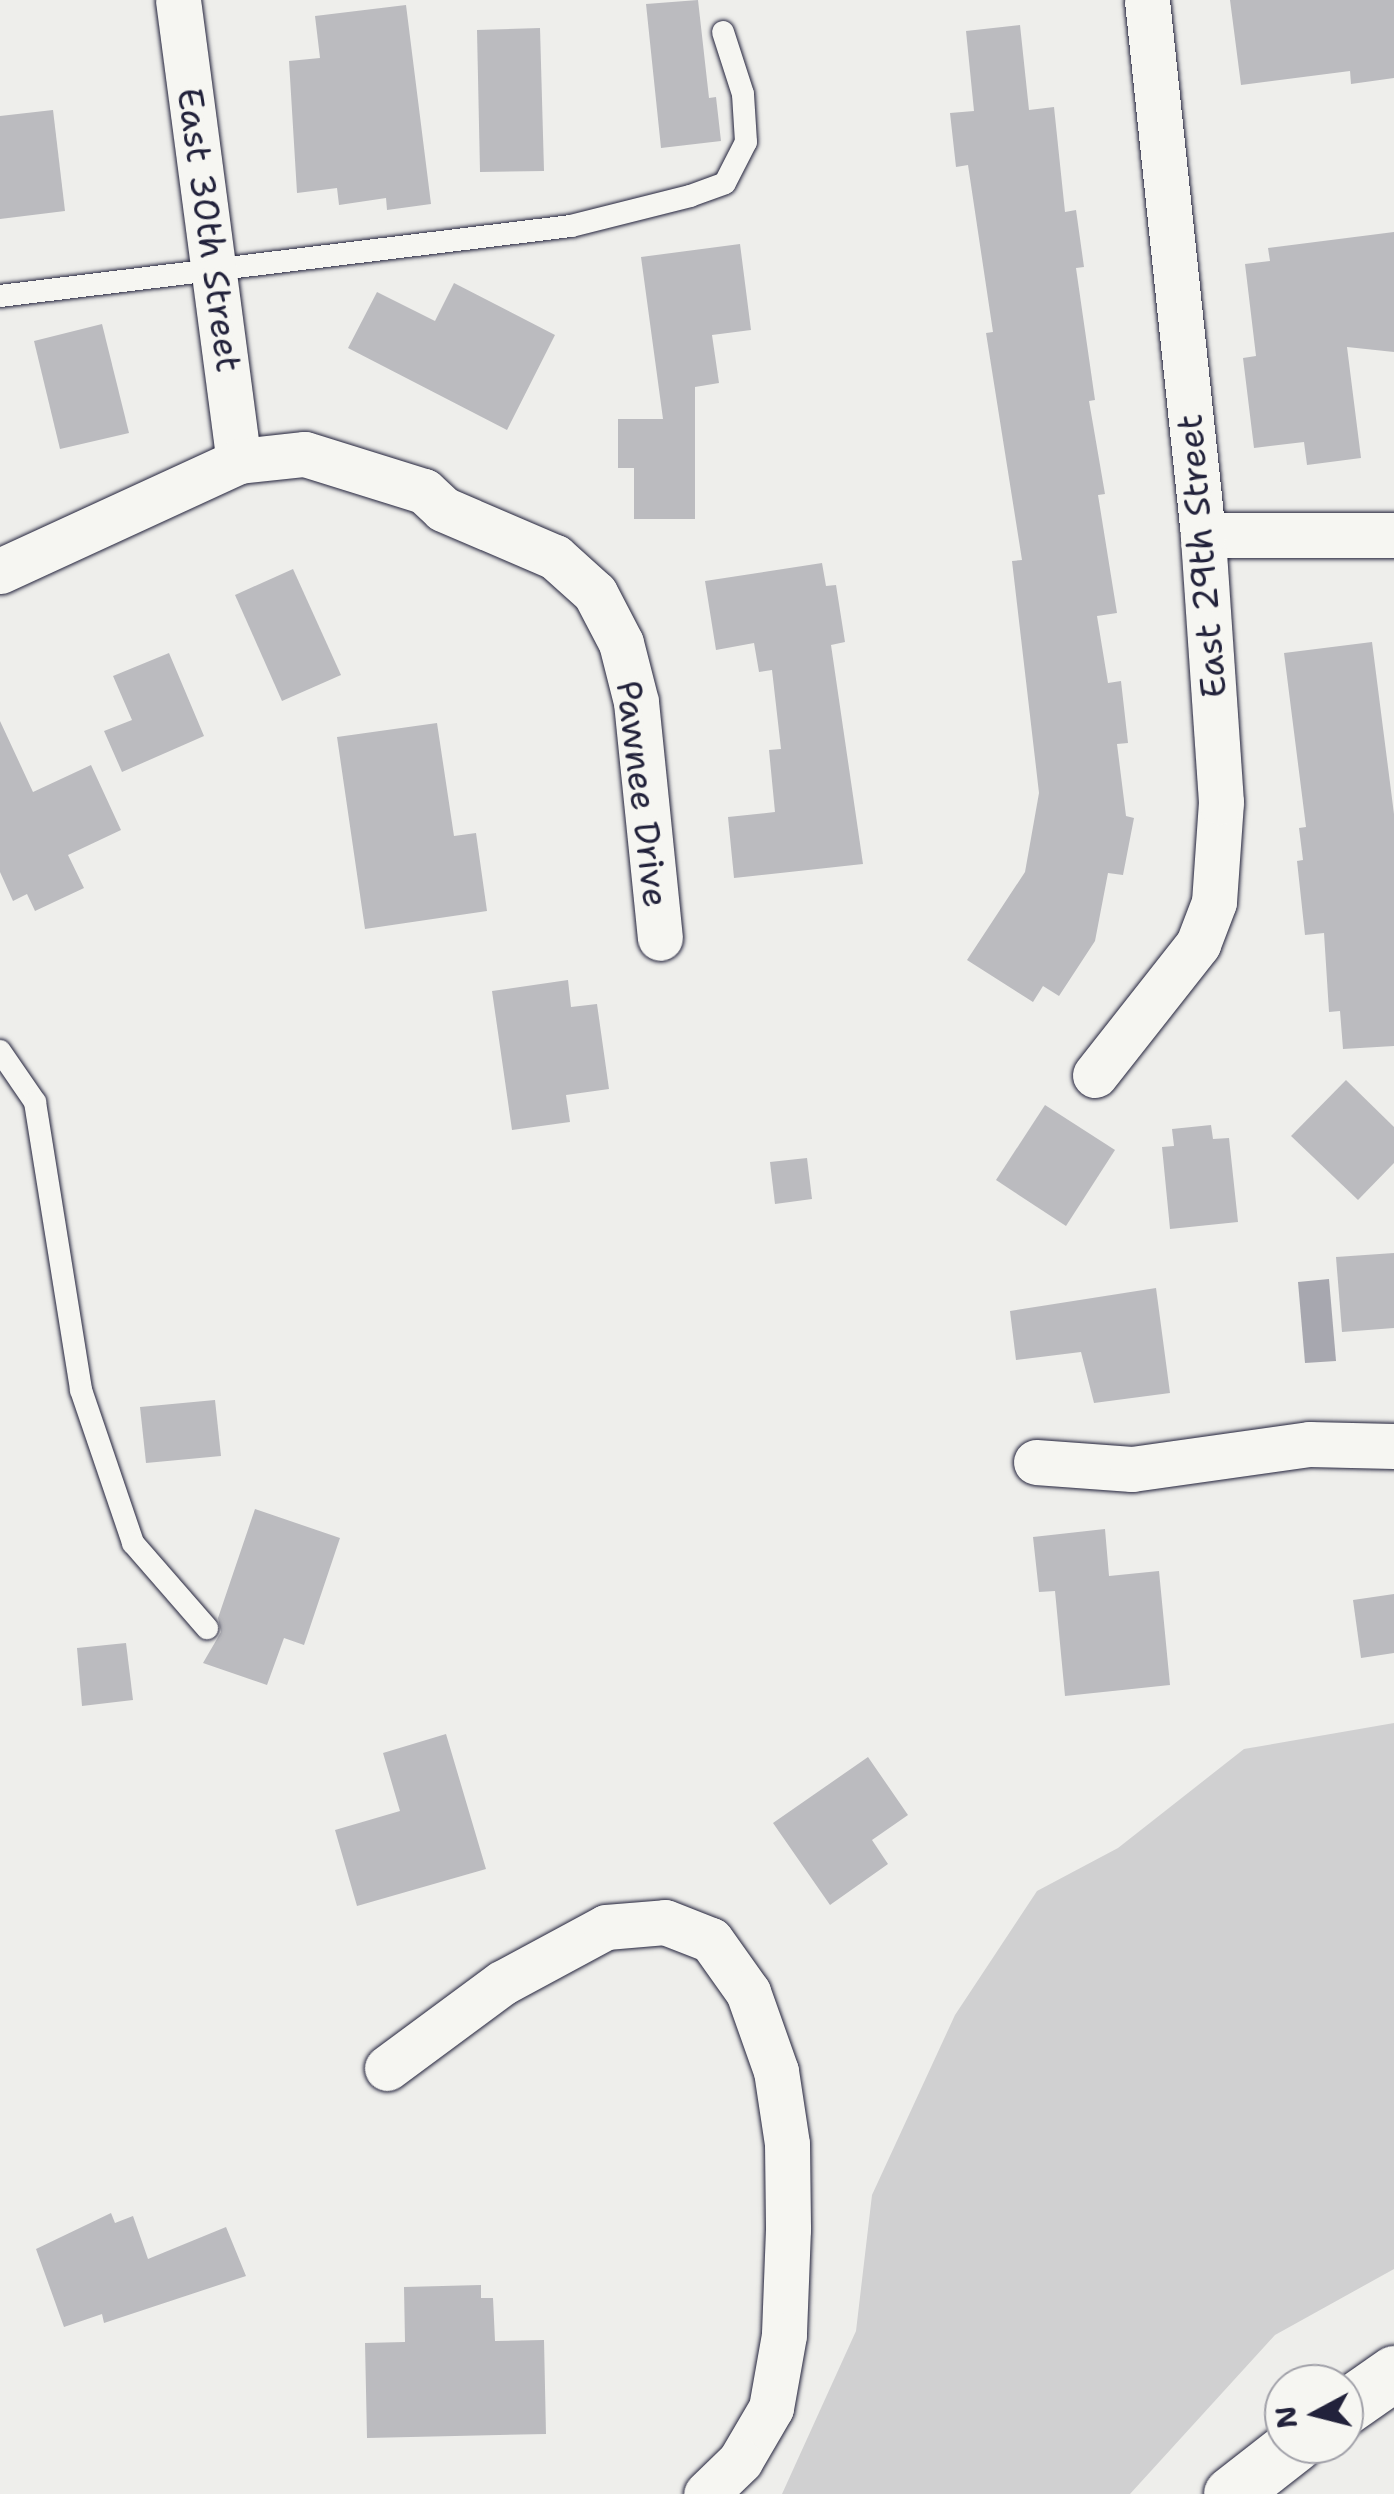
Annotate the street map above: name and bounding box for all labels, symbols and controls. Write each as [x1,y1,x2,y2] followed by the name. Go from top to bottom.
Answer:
[168,85,250,375] street label: East 30th Street
[1169,412,1235,700] street label: East 29th Street
[607,678,677,910] street label: Pawnee Drive
[1264,2364,1364,2464] north arrow
[1266,2404,1306,2431] text: N

